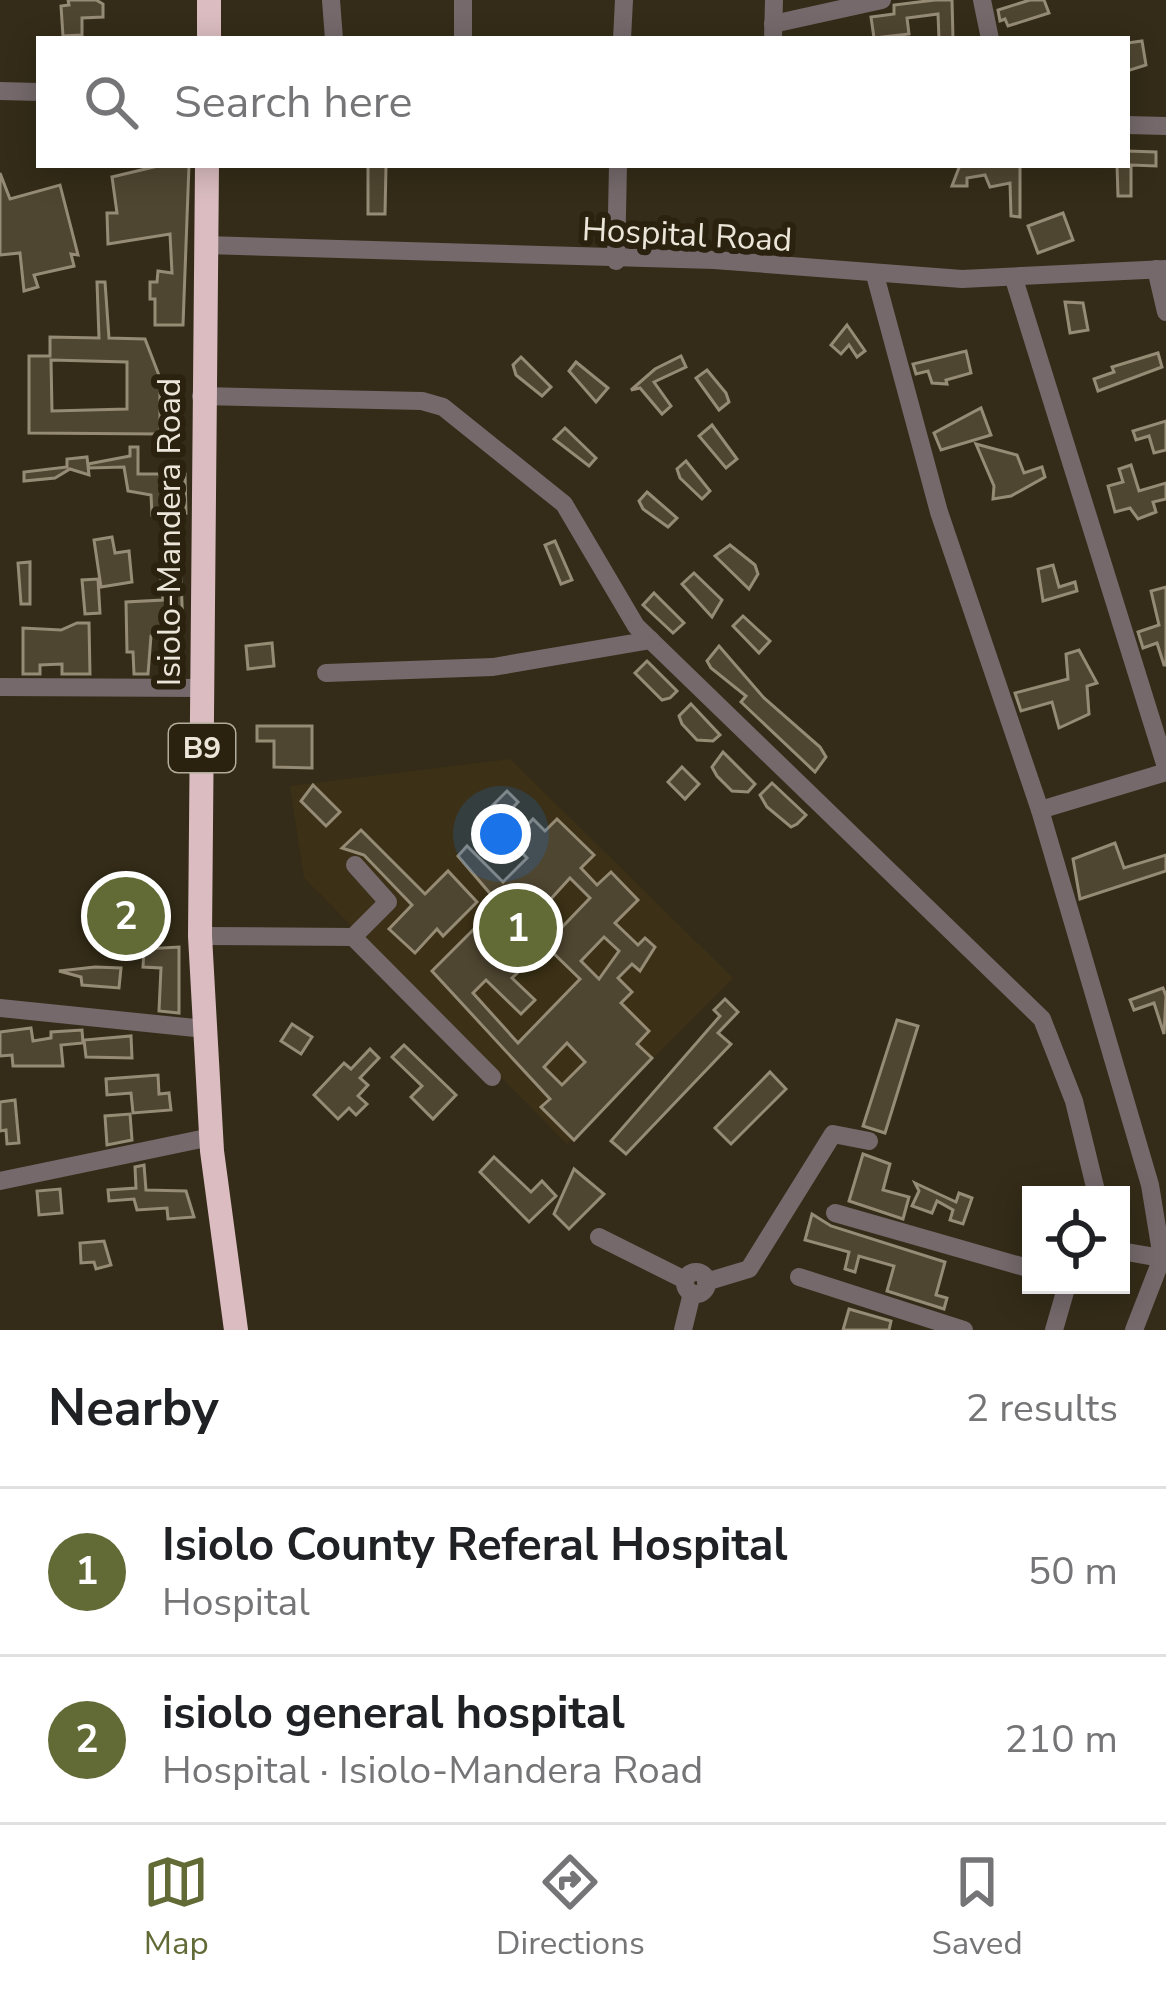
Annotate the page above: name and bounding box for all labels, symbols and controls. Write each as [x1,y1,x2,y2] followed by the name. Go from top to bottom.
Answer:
[36,36,1130,168] search box
[78,69,144,135] icon: search
[174,72,413,133] text: Search here
[581,207,793,263] street label: Hospital Road
[147,378,192,686] street label: Isiolo-Mandera Road
[169,724,235,772] road number: B9
[471,804,531,864] your location
[87,871,165,961] pin: 2
[479,883,557,973] pin: 1
[1022,1186,1130,1294] map controls
[1022,1186,1130,1294] button: locate
[48,1373,219,1443] text: Nearby
[966,1382,1118,1435] text: 2 results
[162,1515,788,1576] text: Isiolo County Referal Hospital
[75,1545,99,1598] text: 1
[1028,1545,1118,1598] text: 50 m
[162,1576,310,1629] text: Hospital
[162,1683,625,1744] text: isiolo general hospital
[75,1713,99,1766] text: 2
[1004,1713,1118,1766] text: 210 m
[162,1744,703,1797] text: Hospital · Isiolo-Mandera Road
[143,1849,209,1966] tab: Map
[496,1849,645,1966] tab: Directions
[931,1849,1023,1966] tab: Saved

